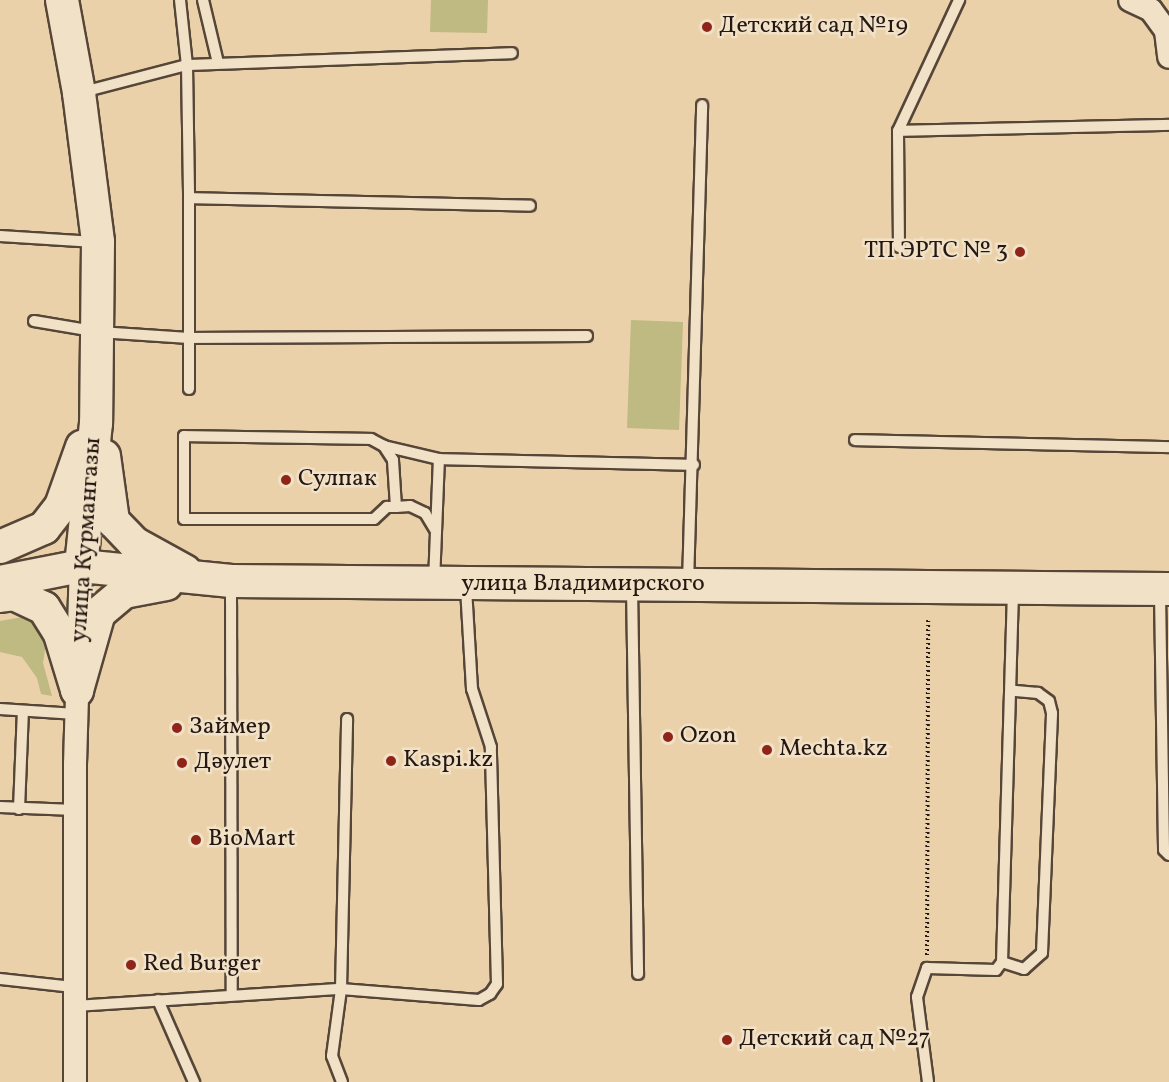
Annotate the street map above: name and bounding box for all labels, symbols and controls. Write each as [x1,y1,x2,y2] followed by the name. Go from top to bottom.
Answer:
[719,13,908,41] place label: Детский сад №19
[700,20,714,34] marker: Детский сад №19
[864,238,1008,266] place label: ТП ЭРТС № 3
[1013,245,1027,259] marker: ТП ЭРТС № 3
[65,437,109,643] street label: улица Курмангазы
[298,466,377,494] place label: Сулпак
[279,473,293,487] marker: Сулпак
[461,571,705,599] street label: улица Владимирского
[189,714,271,742] place label: Займер
[170,721,184,735] marker: Займер
[680,723,737,751] place label: Ozon
[661,730,675,744] marker: Ozon
[779,736,888,764] place label: Mechta.kz
[760,743,774,757] marker: Mechta.kz
[403,747,493,775] place label: Kaspi.kz
[194,749,271,777] place label: Дәулет
[384,754,398,768] marker: Kaspi.kz
[175,756,189,770] marker: Дәулет
[208,826,296,854] place label: BioMart
[189,833,203,847] marker: BioMart
[143,951,261,979] place label: Red Burger
[124,958,138,972] marker: Red Burger
[739,1026,930,1054] place label: Детский сад №27
[720,1033,734,1047] marker: Детский сад №27

